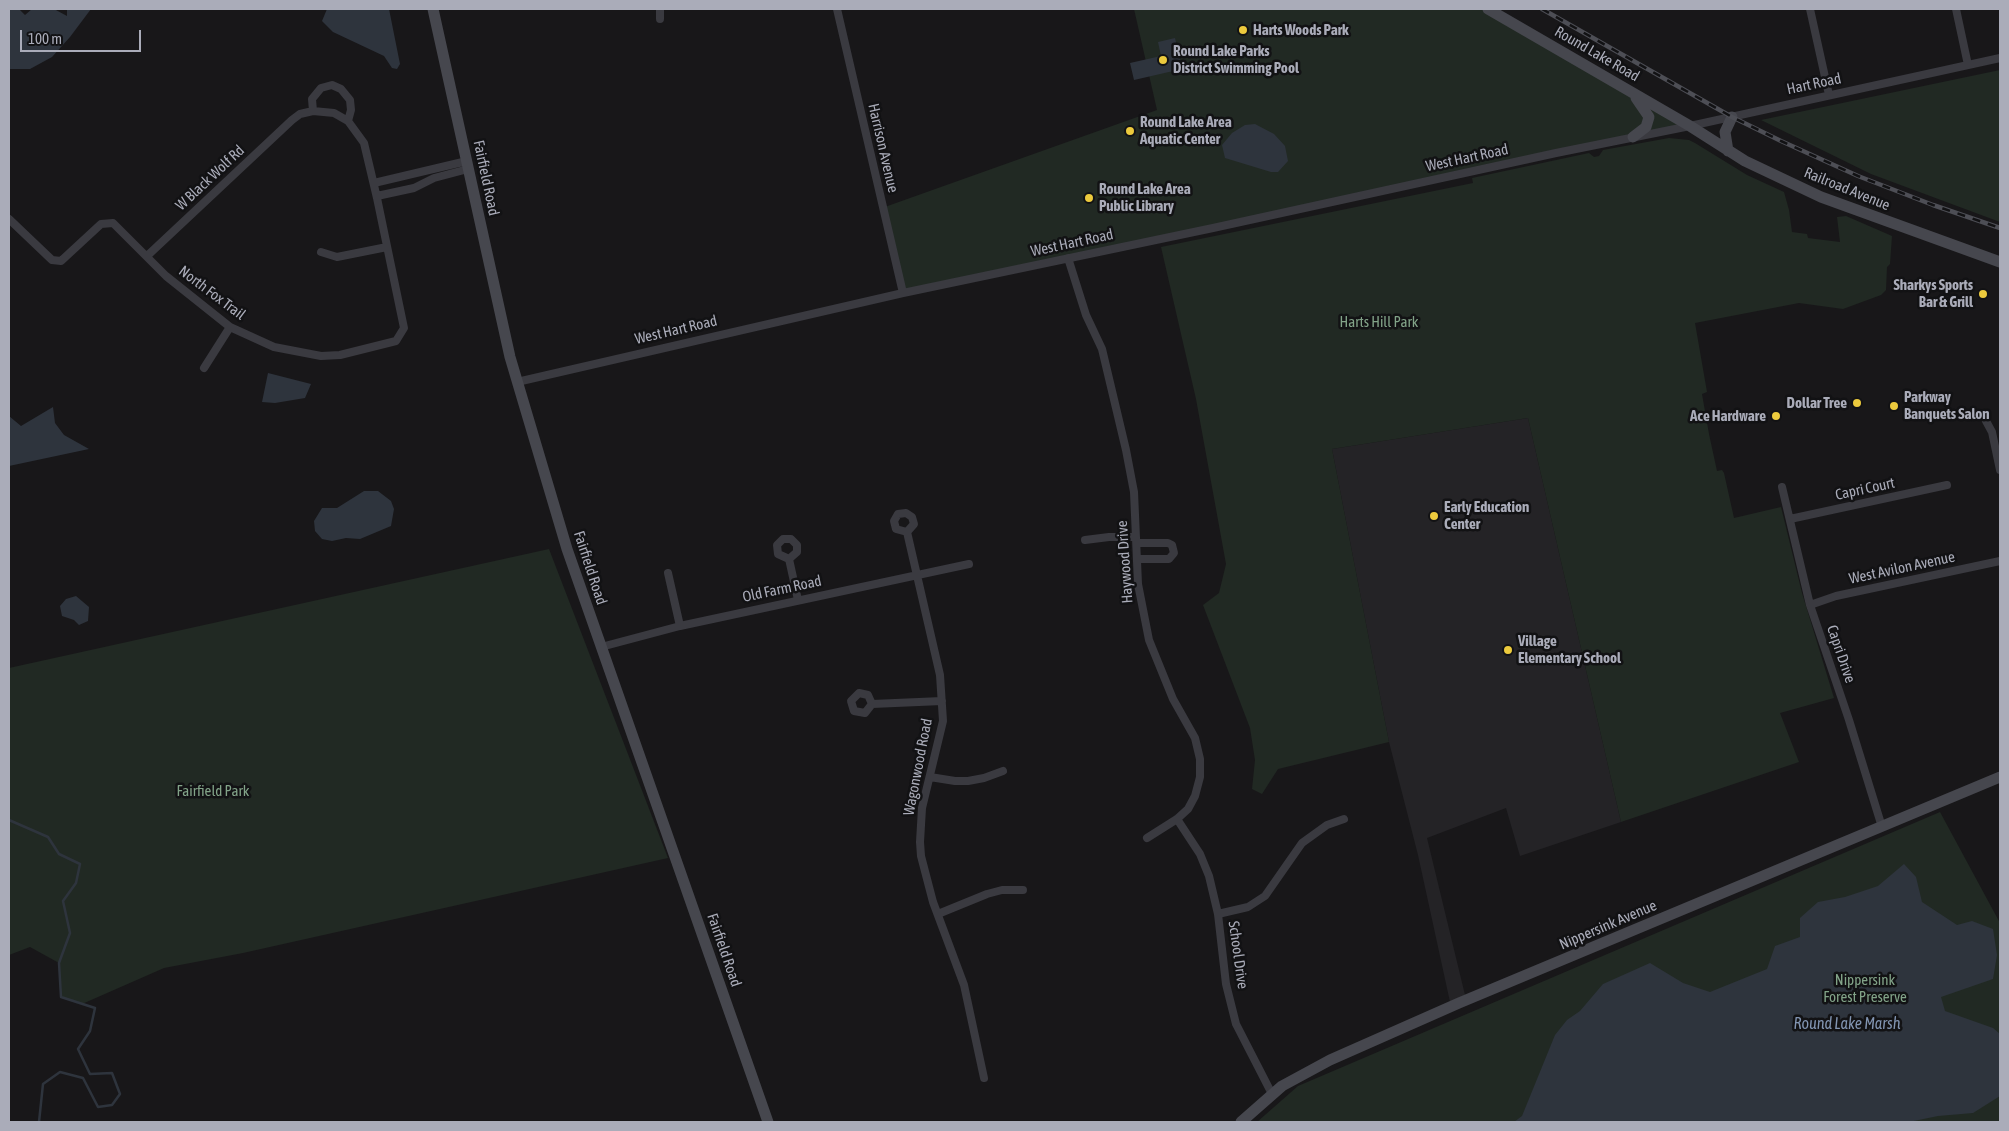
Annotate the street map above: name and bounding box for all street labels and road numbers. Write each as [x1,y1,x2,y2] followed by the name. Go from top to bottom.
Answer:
[1551,23,1643,85] street label: Round Lake Road
[1785,69,1843,99] street label: Hart Road
[864,102,902,194] street label: Harrison Avenue
[469,139,503,217] street label: Fairfield Road
[1424,140,1510,176] street label: West Hart Road
[172,142,248,214] street label: W Black Wolf Rd
[1801,164,1893,214] street label: Railroad Avenue
[1029,225,1115,261] street label: West Hart Road
[175,262,249,324] street label: North Fox Trail
[633,312,719,348] street label: West Hart Road
[1834,474,1896,504] street label: Capri Court
[1113,520,1137,604] street label: Haywood Drive
[570,529,610,607] street label: Fairfield Road
[1847,548,1957,588] street label: West Avilon Avenue
[741,572,823,606] street label: Old Farm Road
[1823,623,1859,685] street label: Capri Drive
[900,717,936,817] street label: Wagonwood Road
[1557,896,1659,954] street label: Nippersink Avenue
[703,911,745,989] street label: Fairfield Road
[1224,920,1252,990] street label: School Drive

